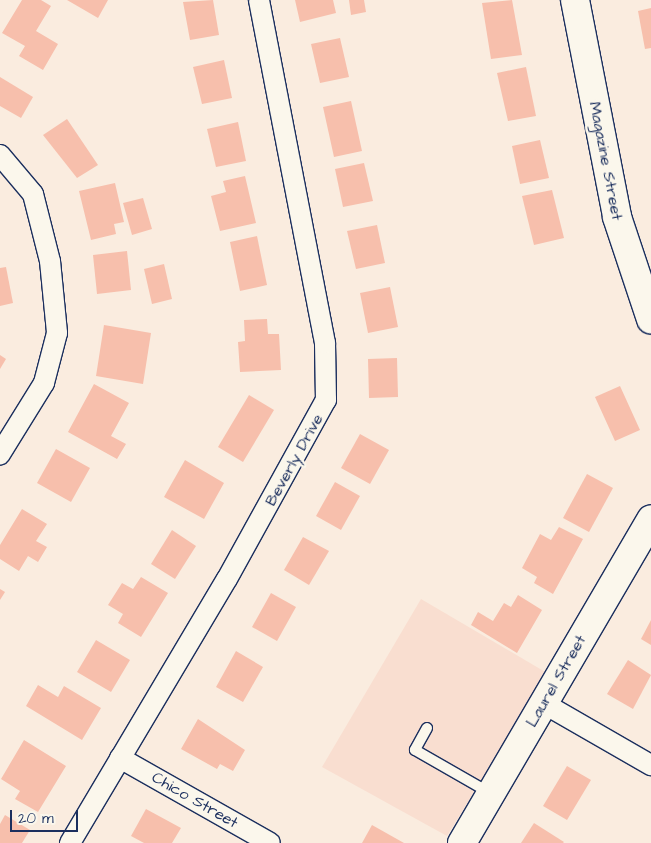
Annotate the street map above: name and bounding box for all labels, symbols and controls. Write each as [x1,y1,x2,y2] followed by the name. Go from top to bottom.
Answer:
[585,100,627,222] street label: Magazine Street
[261,411,327,509] street label: Beverly Drive
[522,632,590,730] street label: Laurel Street
[148,768,242,832] street label: Chico Street
[12,800,80,832] scale bar
[18,808,54,829] text: 20 m

